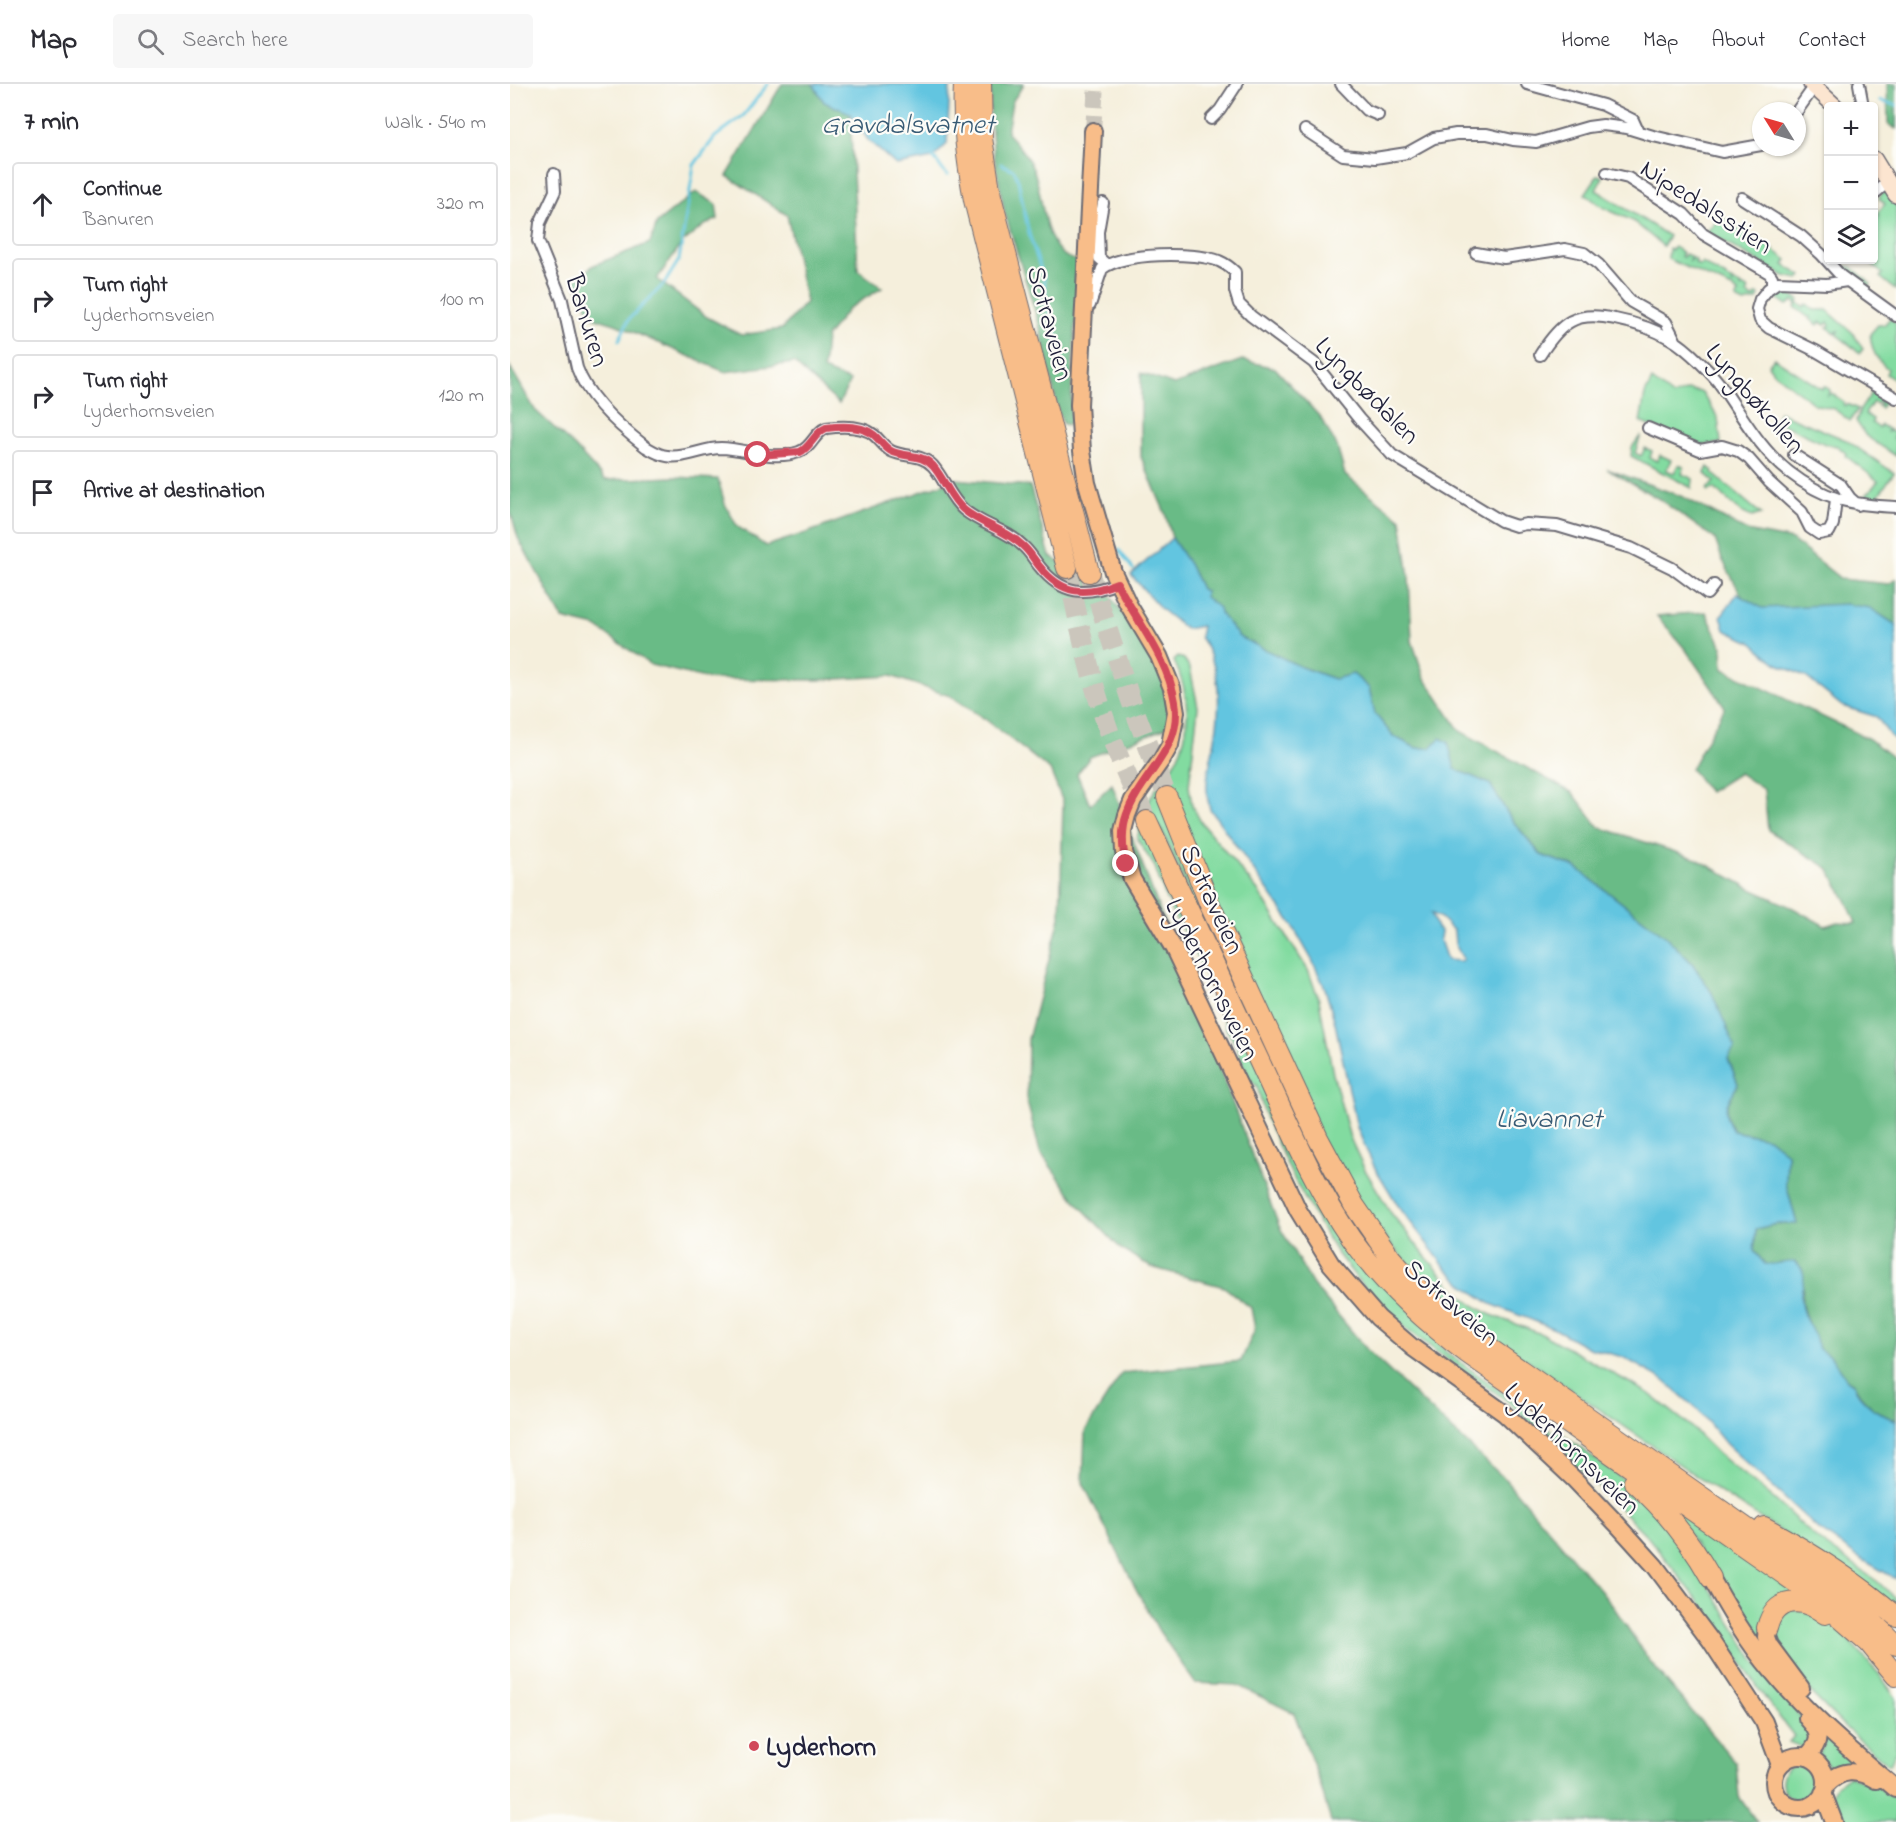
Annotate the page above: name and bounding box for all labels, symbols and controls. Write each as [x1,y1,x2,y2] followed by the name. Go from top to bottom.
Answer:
[113,14,533,68] search box
[30,21,77,62] text: Map
[134,25,167,58] icon: search
[182,25,288,57] text: Search here
[1561,26,1610,56] text: Home
[1643,26,1678,56] text: Map
[1711,26,1765,56] text: About
[1798,26,1866,56] text: Contact
[1752,102,1806,156] north arrow
[1824,102,1878,264] map controls
[1824,102,1878,156] button: +
[24,104,79,142] text: 7 min
[821,106,997,147] water label: Gravdalsvatnet
[384,109,486,138] text: Walk · 540 m
[1632,151,1780,266] street label: Nipedalsstien
[1824,156,1878,210] button: −
[83,174,162,206] text: Continue
[26,188,59,221] icon: ahead
[437,190,484,219] text: 320 m
[83,206,154,235] text: Banuren
[1824,210,1878,264] button: layers
[1015,262,1083,385] street label: Sotraveien
[553,269,618,372] street label: Banuren
[83,270,168,302] text: Turn right
[26,284,59,317] icon: right
[440,286,484,315] text: 100 m
[83,302,214,331] text: Lyderhornsveien
[1304,329,1428,455] street label: Lyngbødalen
[1695,335,1814,464] street label: Lyngbøkollen
[83,366,168,398] text: Turn right
[26,380,59,413] icon: right
[439,382,484,411] text: 120 m
[83,398,214,427] text: Lyderhornsveien
[744,441,770,467] route start
[26,476,59,509] icon: arrive
[83,476,265,508] text: Arrive at destination
[1168,839,1253,961] street label: Sotraveien
[1112,850,1138,876] route end
[1153,892,1268,1068] street label: Lyderhornsveien
[1496,1100,1605,1141] water label: Liavannet
[1393,1251,1507,1357] street label: Sotraveien
[1494,1374,1649,1525] street label: Lyderhornsveien
[766,1729,876,1768] place label: Lyderhorn
[747,1739,761,1753] marker: Lyderhorn

